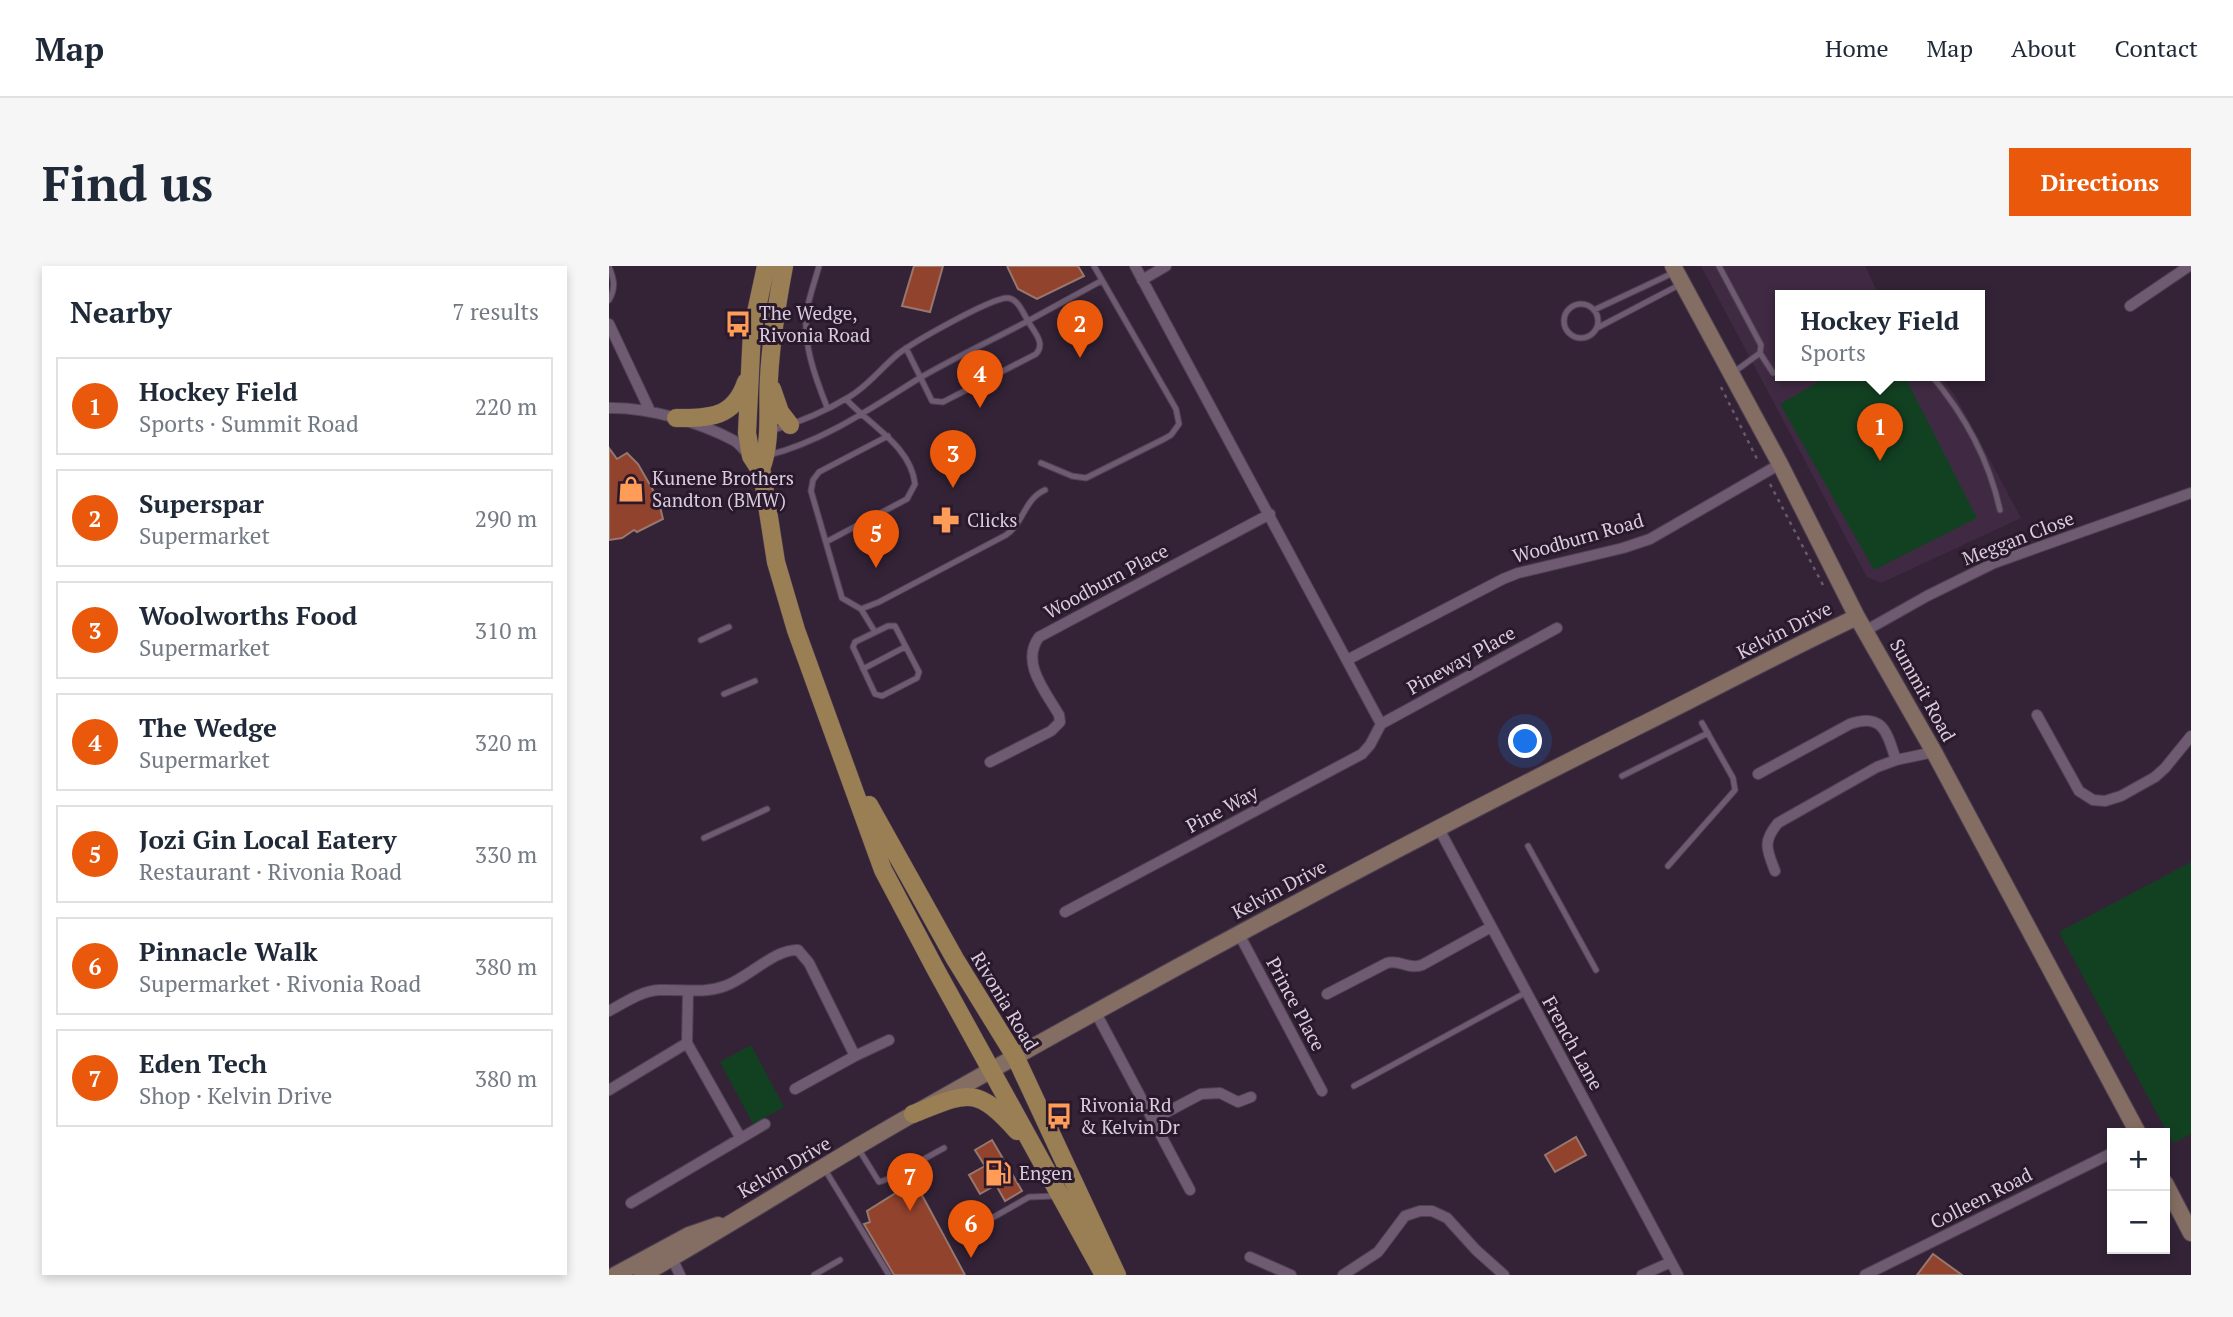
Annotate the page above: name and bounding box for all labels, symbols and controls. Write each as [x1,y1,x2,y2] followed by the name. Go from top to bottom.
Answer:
[35,27,104,70] text: Map
[1825,32,1889,64] text: Home
[1927,32,1973,64] text: Map
[2011,32,2077,64] text: About
[2115,32,2198,64] text: Contact
[2009,148,2191,216] button: Directions
[42,150,213,215] text: Find us
[1775,290,1985,381] popup
[70,292,172,332] text: Nearby
[452,296,539,327] text: 7 results
[759,300,871,347] place label: The Wedge, Rivonia Road
[1057,300,1103,358] pin: 2
[1801,303,1959,337] text: Hockey Field
[723,309,753,339] bus stop icon: The Wedge, Rivonia Road
[1801,337,1866,368] text: Sports
[957,350,1003,408] pin: 4
[139,374,298,408] text: Hockey Field
[89,391,102,422] text: 1
[475,391,537,422] text: 220 m
[1857,403,1903,461] pin: 1
[139,408,359,439] text: Sports · Summit Road
[930,430,976,488] pin: 3
[652,465,794,512] place label: Kunene Brothers Sandton (BMW)
[616,474,646,504] shop icon: Kunene Brothers Sandton (BMW)
[139,486,264,520] text: Superspar
[89,503,102,534] text: 2
[475,503,537,534] text: 290 m
[931,505,961,535] pharmacy icon: Clicks
[1958,505,2077,570] street label: Meggan Close
[967,507,1018,532] place label: Clicks
[1510,507,1647,568] street label: Woodburn Road
[853,510,899,568] pin: 5
[139,520,270,551] text: Supermarket
[1039,537,1172,624] street label: Woodburn Place
[1732,595,1835,664] street label: Kelvin Drive
[139,598,357,632] text: Woolworths Food
[89,615,102,646] text: 3
[475,615,537,646] text: 310 m
[1402,619,1519,700] street label: Pineway Place
[139,632,270,663] text: Supermarket
[1885,634,1962,746] street label: Summit Road
[139,710,277,744] text: The Wedge
[1508,724,1542,758] your location
[89,727,102,758] text: 4
[475,727,537,758] text: 320 m
[139,744,270,775] text: Supermarket
[1181,779,1263,838] street label: Pine Way
[139,822,396,856] text: Jozi Gin Local Eatery
[89,839,102,870] text: 5
[475,839,537,870] text: 330 m
[1227,853,1330,924] street label: Kelvin Drive
[139,856,402,887] text: Restaurant · Rivonia Road
[139,934,318,968] text: Pinnacle Walk
[966,947,1045,1055] street label: Rivonia Road
[89,951,102,982] text: 6
[475,951,537,982] text: 380 m
[1261,952,1332,1055] street label: Prince Place
[139,968,421,999] text: Supermarket · Rivonia Road
[1537,991,1610,1094] street label: French Lane
[139,1046,267,1080] text: Eden Tech
[89,1063,102,1094] text: 7
[475,1063,537,1094] text: 380 m
[139,1080,332,1111] text: Shop · Kelvin Drive
[1080,1092,1180,1139] place label: Rivonia Rd & Kelvin Dr
[1044,1101,1074,1131] bus stop icon: Rivonia Rd & Kelvin Dr
[2107,1128,2170,1254] map controls
[2107,1128,2170,1191] button: +
[733,1130,835,1203] street label: Kelvin Drive
[887,1153,933,1211] pin: 7
[983,1158,1013,1188] fuel station icon: Engen
[1019,1160,1072,1185] place label: Engen
[1926,1161,2036,1234] street label: Colleen Road
[2107,1191,2170,1254] button: −
[948,1200,994,1258] pin: 6

